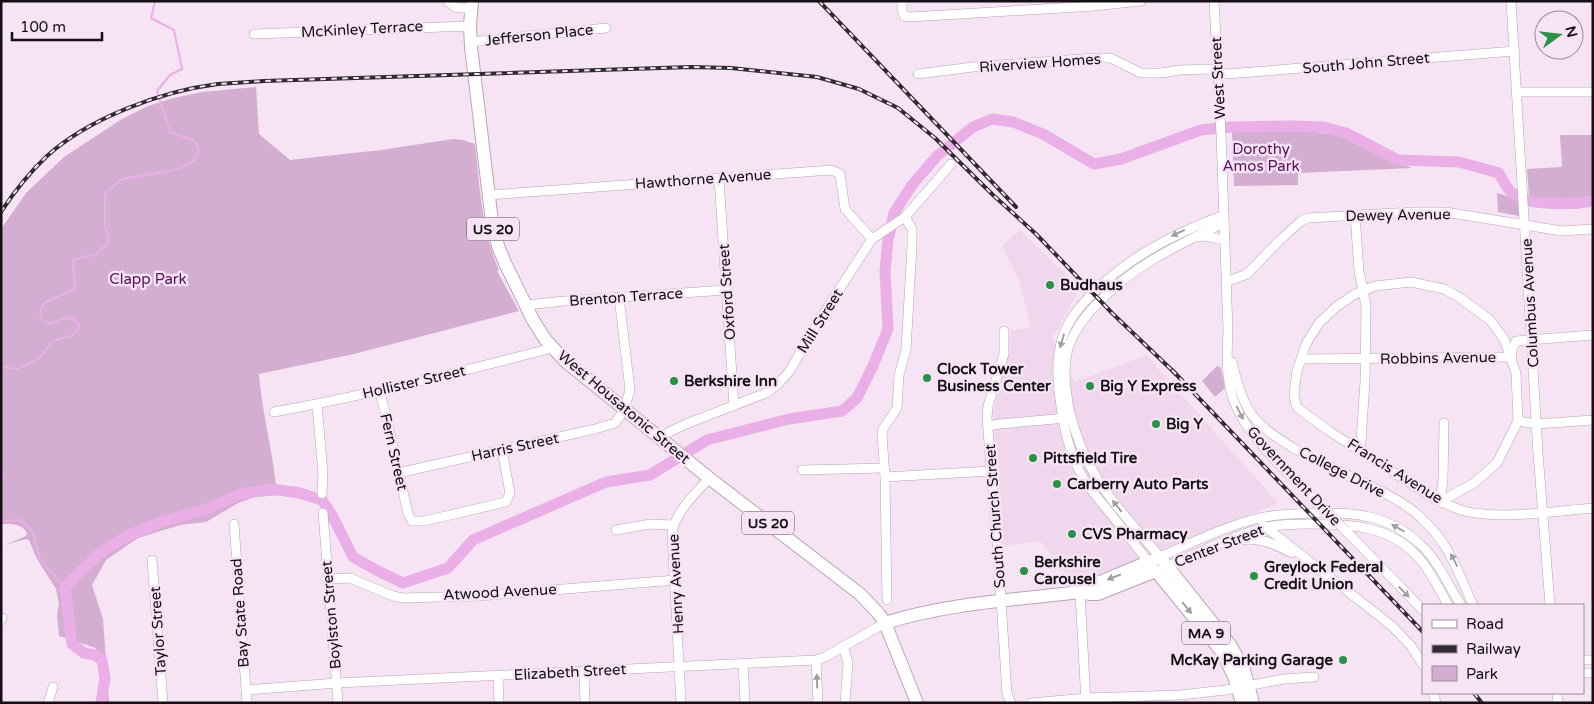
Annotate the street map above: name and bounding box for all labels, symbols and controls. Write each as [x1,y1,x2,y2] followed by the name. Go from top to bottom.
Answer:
[12,10,102,42] scale bar
[1534,10,1584,60] north arrow
[300,17,424,41] street label: McKinley Terrace
[20,18,66,36] text: 100 m
[484,20,594,50] street label: Jefferson Place
[1561,24,1581,39] text: N
[1207,36,1229,120] street label: West Street
[1302,48,1431,78] street label: South John Street
[978,50,1102,76] street label: Riverview Homes
[1222,140,1300,175] park label: Dorothy Amos Park
[634,165,772,193] street label: Hawthorne Avenue
[1345,205,1451,225] street label: Dewey Avenue
[467,218,519,240] road number: US 20
[1171,230,1185,238] one-way arrow
[1518,238,1542,368] street label: Columbus Avenue
[715,243,739,341] street label: Oxford Street
[109,270,187,288] park label: Clapp Park
[1060,276,1123,294] place label: Budhaus
[1044,279,1056,291] marker: Budhaus
[568,284,684,310] street label: Brenton Terrace
[793,285,847,356] street label: Mill Street
[1058,333,1066,348] one-way arrow
[554,346,694,468] street label: West Housatonic Street
[1380,348,1496,368] street label: Robbins Avenue
[937,360,1051,395] place label: Clock Tower Business Center
[361,361,468,403] street label: Hollister Street
[684,372,777,390] place label: Berkshire Inn
[921,372,933,384] marker: Clock Tower Business Center
[668,375,680,387] marker: Berkshire Inn
[1100,377,1196,396] place label: Big Y Express
[1084,380,1096,392] marker: Big Y Express
[1236,406,1244,420] one-way arrow
[376,412,412,493] street label: Fern Street
[1166,415,1203,434] place label: Big Y
[1150,418,1162,430] marker: Big Y
[1243,423,1345,529] street label: Government Drive
[470,429,561,465] street label: Harris Street
[1344,435,1446,507] street label: Francis Avenue
[981,443,1009,589] street label: South Church Street
[1296,443,1388,501] street label: College Drive
[1043,449,1138,467] place label: Pittsfield Tire
[1027,452,1039,464] marker: Pittsfield Tire
[1067,475,1209,494] place label: Carberry Auto Parts
[1051,478,1063,490] marker: Carberry Auto Parts
[1112,500,1123,513] one-way arrow
[742,512,794,534] road number: US 20
[1172,521,1266,571] street label: Center Street
[1390,524,1405,532] one-way arrow
[1082,525,1187,544] place label: CVS Pharmacy
[1066,528,1078,540] marker: CVS Pharmacy
[664,534,688,634] street label: Henry Avenue
[1034,553,1101,588] place label: Berkshire Carousel
[1450,553,1458,568] one-way arrow
[227,558,253,668] street label: Bay State Road
[1264,558,1383,593] place label: Greylock Federal Credit Union
[317,560,345,670] street label: Boylston Street
[1018,565,1030,577] marker: Berkshire Carousel
[1248,570,1260,582] marker: Greylock Federal Credit Union
[1106,573,1121,581] one-way arrow
[443,580,557,604] street label: Atwood Avenue
[146,585,170,676] street label: Taylor Street
[1398,586,1410,598] one-way arrow
[1181,602,1192,615] one-way arrow
[1422,604,1584,694] legend
[1466,615,1504,633] text: Road
[1182,622,1230,644] road number: MA 9
[1466,640,1521,658] text: Railway
[1170,651,1333,670] place label: McKay Parking Garage
[1337,654,1349,666] marker: McKay Parking Garage
[513,660,627,684] street label: Elizabeth Street
[1466,665,1498,683] text: Park
[813,673,821,689] one-way arrow

